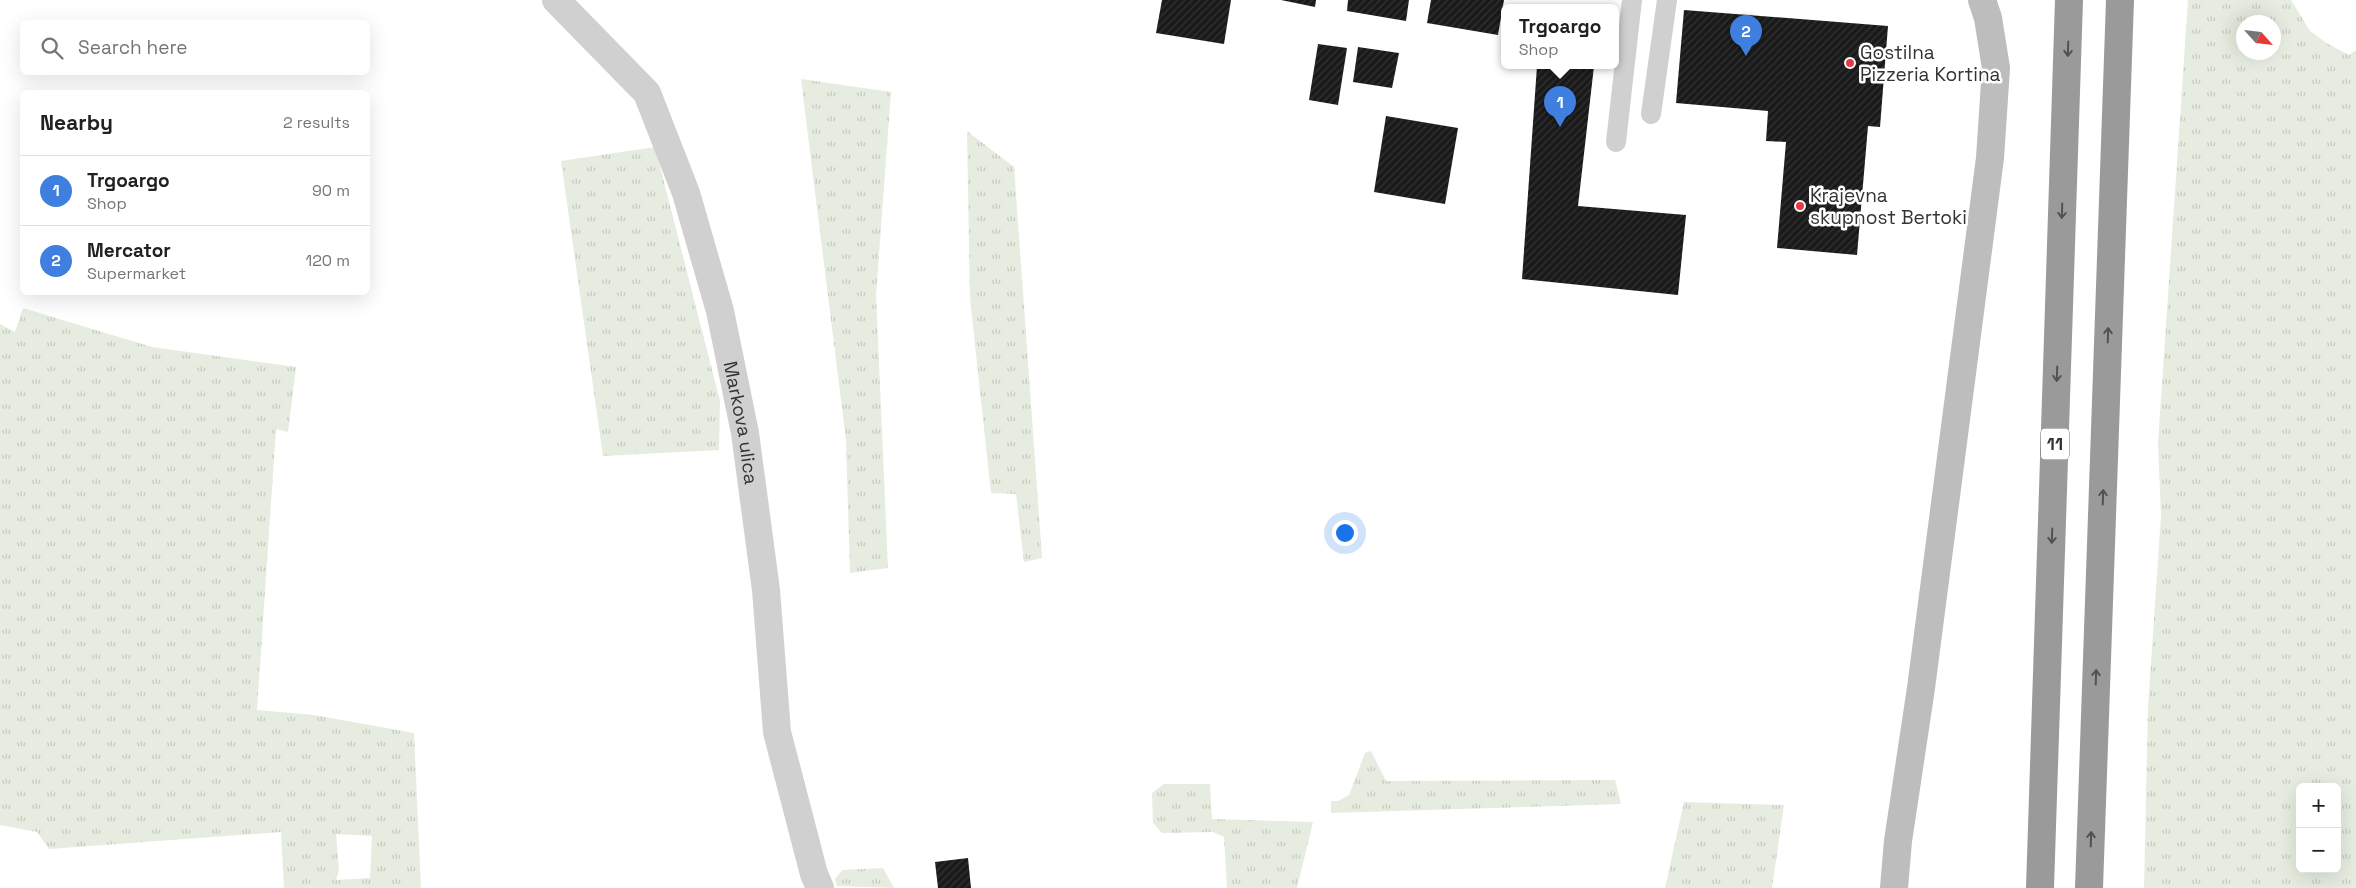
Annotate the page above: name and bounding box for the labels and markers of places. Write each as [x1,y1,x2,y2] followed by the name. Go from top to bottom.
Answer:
[1730,15,1762,56] pin: 2
[1860,40,2001,87] place label: Gostilna Pizzeria Kortina
[1844,57,1856,69] marker: Gostilna Pizzeria Kortina
[1544,86,1576,127] pin: 1
[1810,183,1967,230] place label: Krajevna skupnost Bertoki
[1794,200,1806,212] marker: Krajevna skupnost Bertoki

